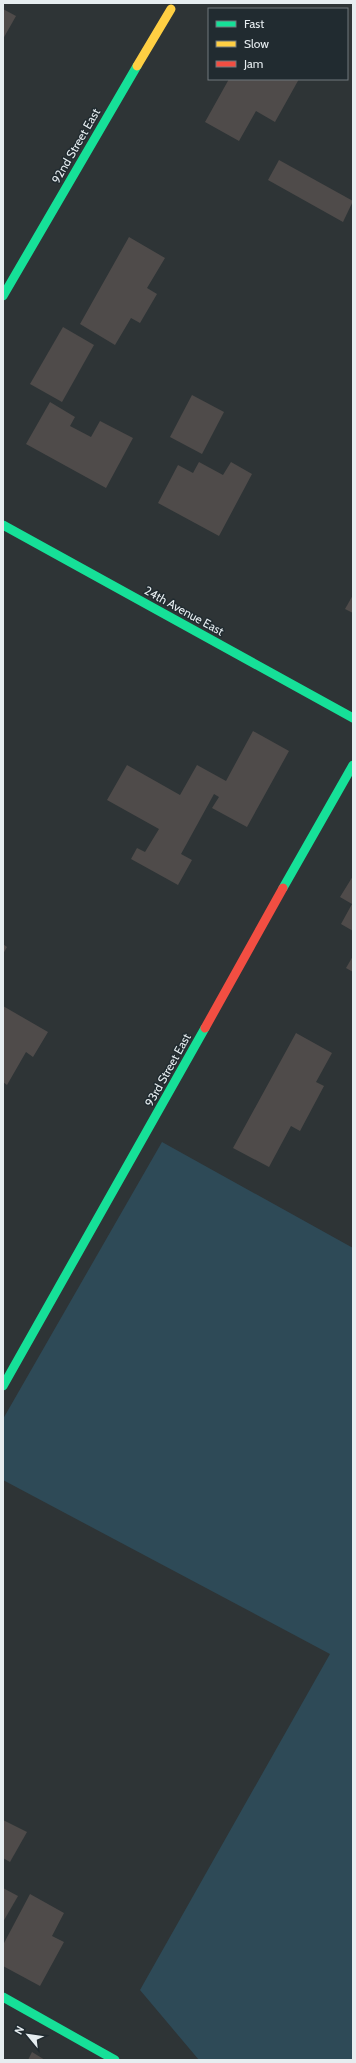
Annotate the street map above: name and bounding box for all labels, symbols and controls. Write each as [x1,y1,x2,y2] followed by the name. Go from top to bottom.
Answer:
[208,8,348,80] legend
[244,16,264,31] text: Fast
[244,36,269,51] text: Slow
[243,56,263,71] text: Jam
[48,106,103,186] street label: 92nd Street East
[142,583,227,639] street label: 24th Avenue East
[141,1031,194,1109] street label: 93rd Street East
[8,2015,48,2055] north arrow
[11,2023,27,2037] text: N

